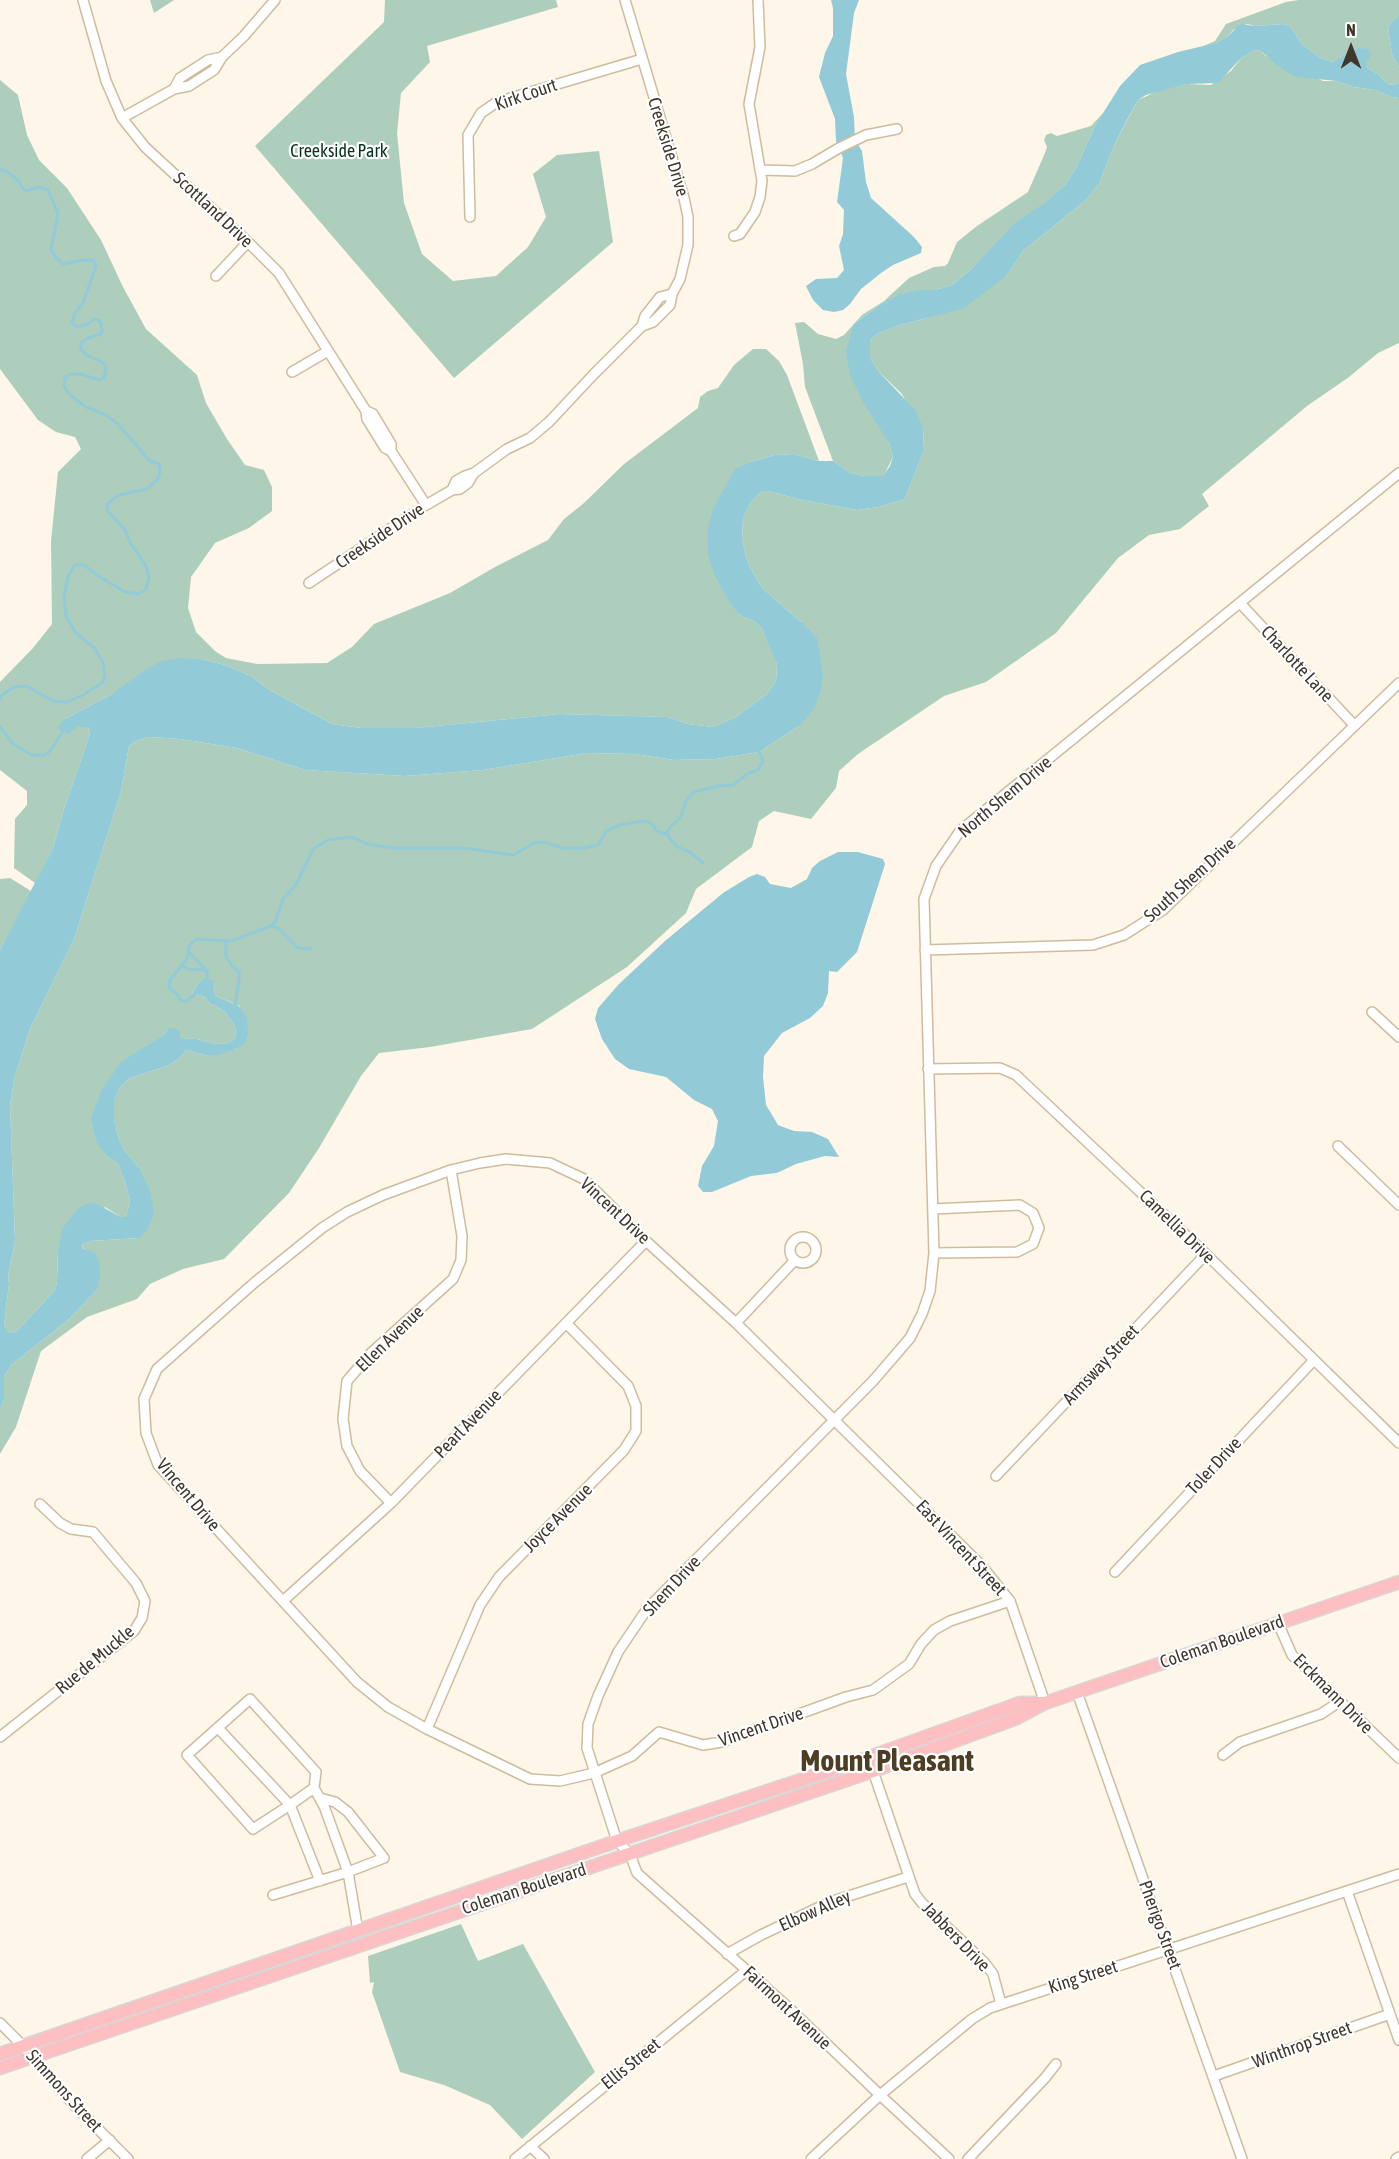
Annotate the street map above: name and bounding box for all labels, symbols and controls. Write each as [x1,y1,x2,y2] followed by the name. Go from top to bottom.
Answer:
[1321,18,1381,78] north arrow
[1346,21,1356,39] text: N
[492,74,560,116] street label: Kirk Court
[643,95,693,199] street label: Creekside Drive
[290,140,388,162] park label: Creekside Park
[169,168,257,252] street label: Scottland Drive
[332,498,428,574] street label: Creekside Drive
[1256,621,1338,707] street label: Charlotte Lane
[954,752,1056,842] street label: North Shem Drive
[1140,833,1240,927] street label: South Shem Drive
[576,1173,654,1249] street label: Vincent Drive
[1135,1186,1219,1268] street label: Camellia Drive
[351,1301,429,1377] street label: Ellen Avenue
[1058,1320,1144,1410] street label: Armsway Street
[430,1385,506,1463] street label: Pearl Avenue
[1182,1433,1246,1499] street label: Toler Drive
[151,1454,225,1536] street label: Vincent Drive
[519,1479,597,1557] street label: Joyce Avenue
[911,1496,1011,1600] street label: East Vincent Street
[639,1551,705,1621] street label: Shem Drive
[1157,1611,1287,1673] street label: Coleman Boulevard
[51,1621,139,1699] street label: Rue de Muckle
[1289,1650,1377,1738] street label: Erckmann Drive
[716,1702,806,1752] street label: Vincent Drive
[800,1744,974,1780] district label: Mount Pleasant
[459,1859,589,1919] street label: Coleman Boulevard
[1134,1878,1186,1972] street label: Pherigo Street
[776,1886,854,1936] street label: Elbow Alley
[918,1898,994,1976] street label: Jabbers Drive
[1046,1956,1120,1998] street label: King Street
[739,1962,835,2054] street label: Fairmont Avenue
[1249,2017,1355,2073] street label: Winthrop Street
[597,2034,665,2094] street label: Ellis Street
[21,2045,107,2137] street label: Simmons Street

